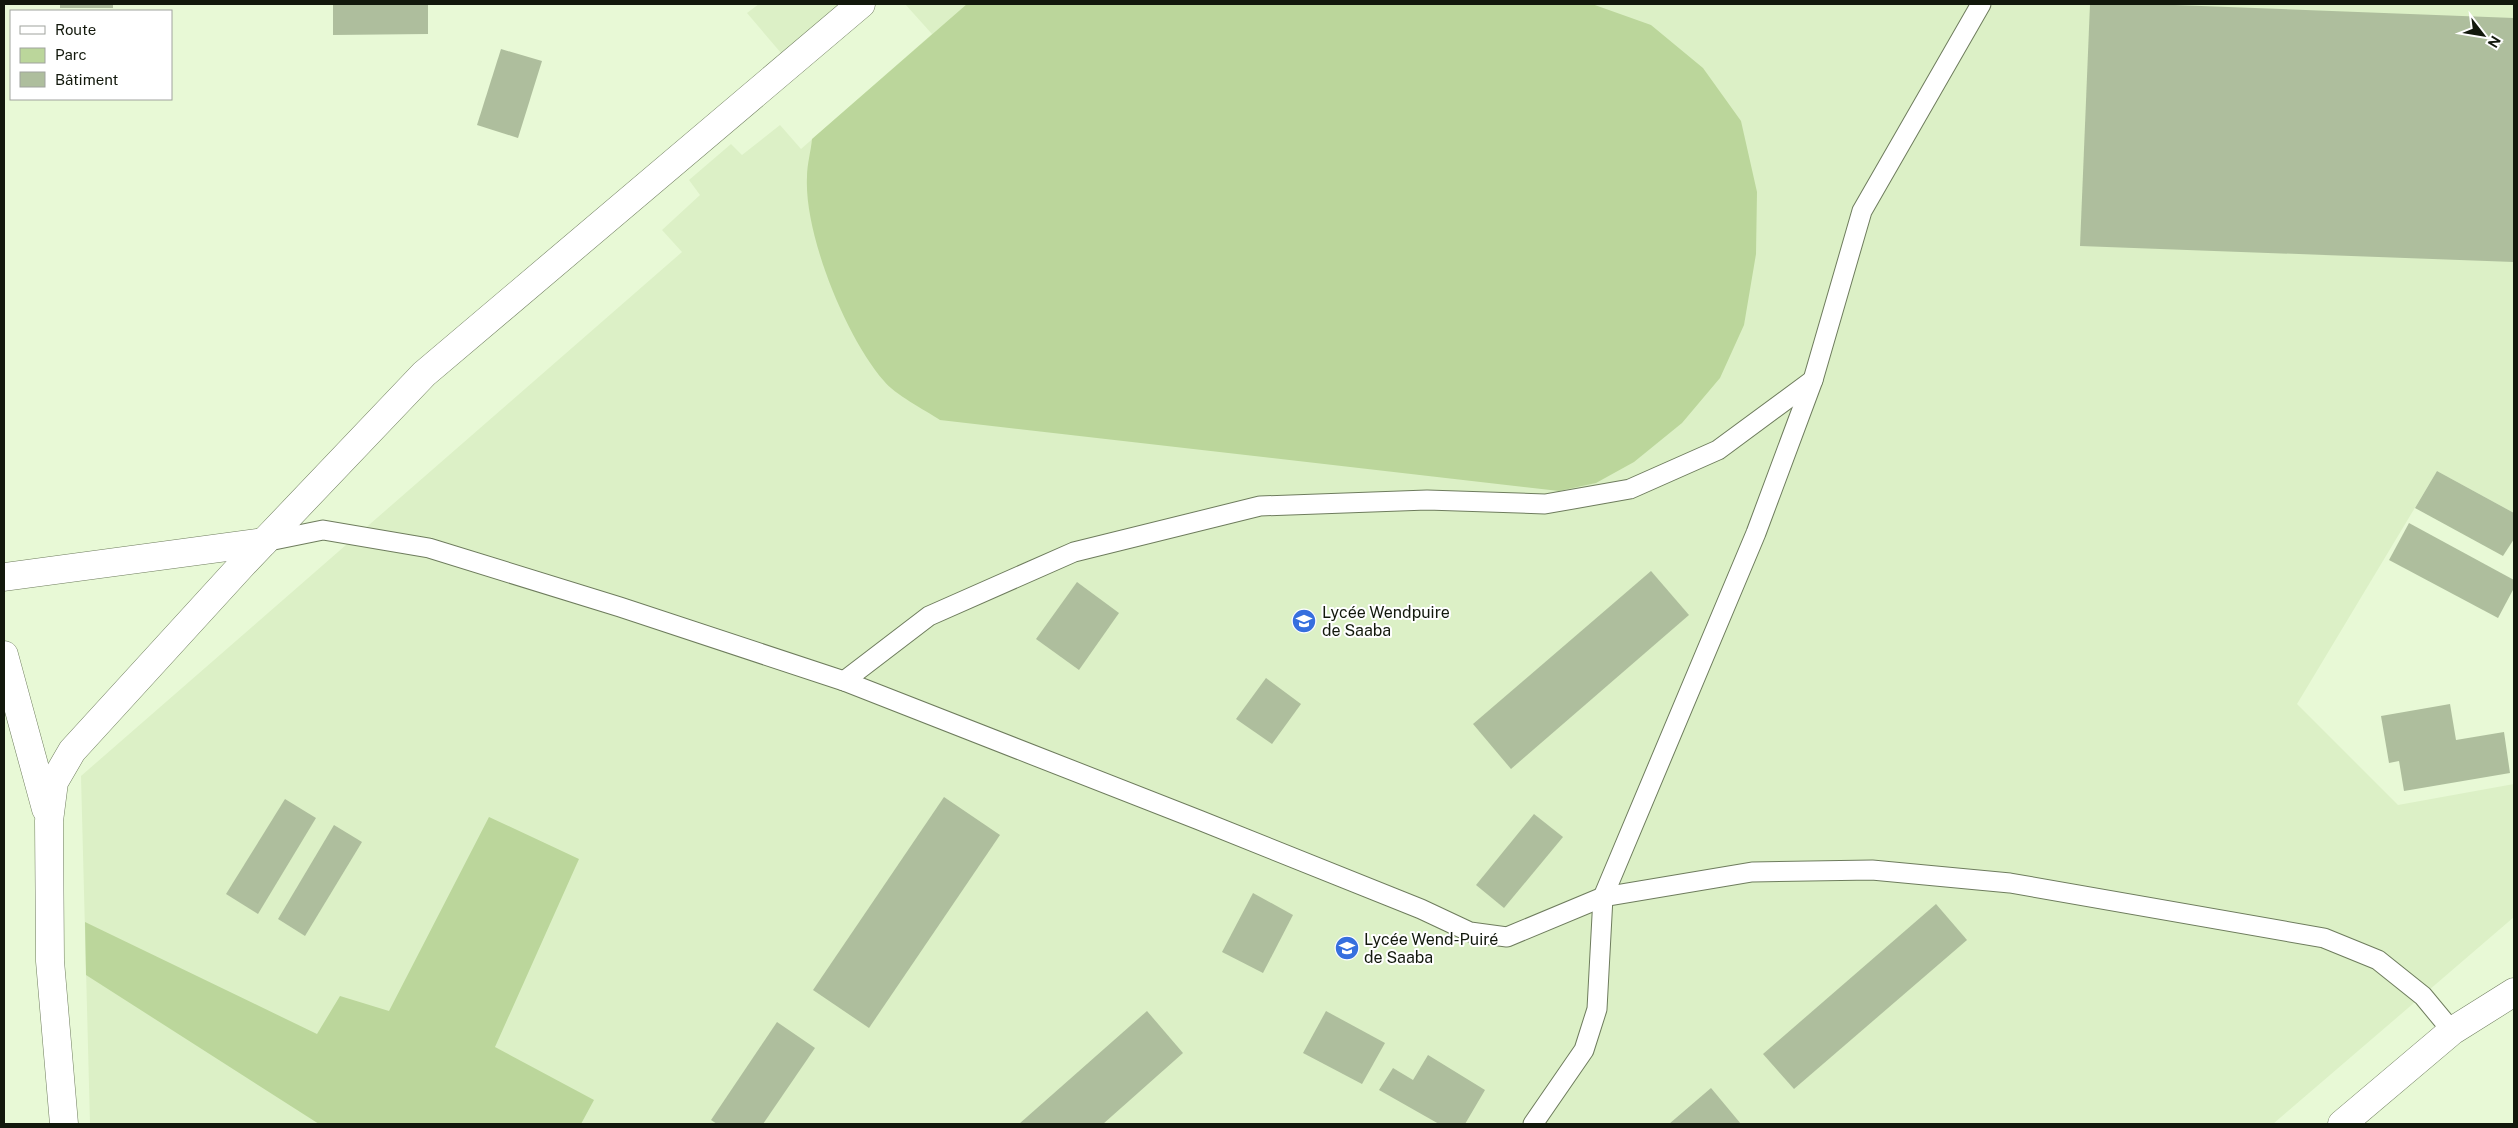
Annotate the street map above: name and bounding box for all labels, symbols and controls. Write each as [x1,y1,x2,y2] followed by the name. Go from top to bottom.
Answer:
[10,10,172,100] legend
[2458,10,2508,60] north arrow
[55,21,96,38] text: Route
[2484,33,2504,51] text: N
[55,46,87,63] text: Parc
[55,71,118,88] text: Bâtiment
[1322,603,1450,640] place label: Lycée Wendpuire de Saaba
[1291,608,1317,634] school or university icon: Lycée Wendpuire de Saaba
[1364,930,1498,967] place label: Lycée Wend-Puiré de Saaba
[1334,935,1360,961] school or university icon: Lycée Wend-Puiré de Saaba

